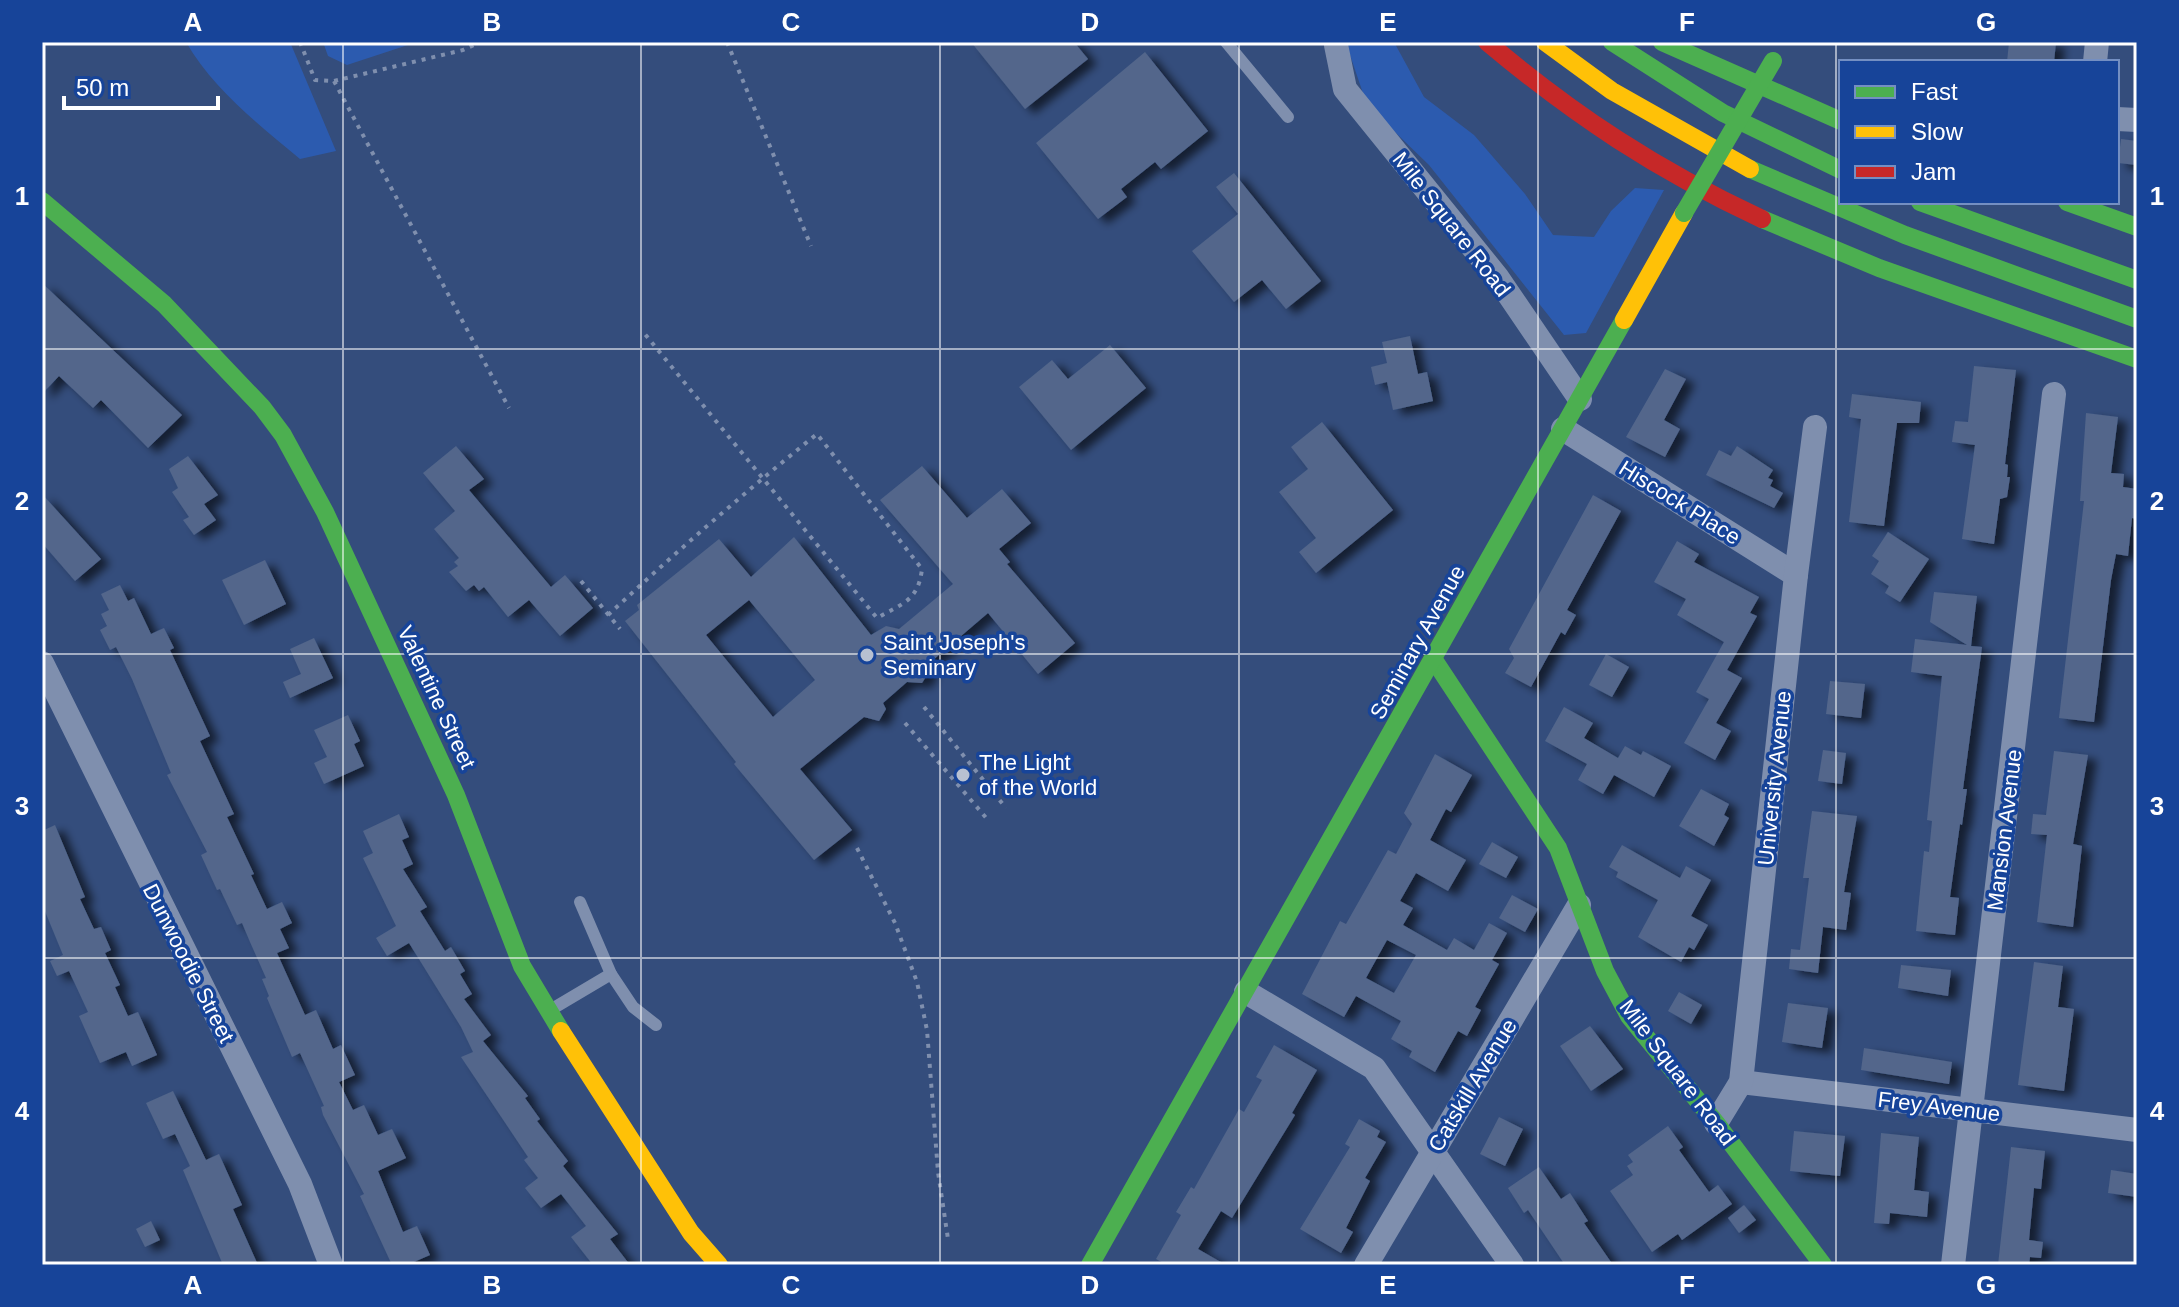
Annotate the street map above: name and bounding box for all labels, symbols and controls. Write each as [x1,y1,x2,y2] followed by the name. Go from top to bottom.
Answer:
[184,7,203,37] text: A
[483,7,501,37] text: B
[782,7,801,37] text: C
[1081,7,1099,37] text: D
[1379,7,1397,37] text: E
[1679,7,1695,37] text: F
[1976,7,1996,37] text: G
[64,60,218,110] scale bar
[1839,60,2119,204] legend
[76,74,129,101] text: 50 m
[1911,78,1958,105] text: Fast
[1911,118,1964,145] text: Slow
[1388,147,1516,301] street label: Mile Square Road
[1911,158,1956,185] text: Jam
[15,181,29,211] text: 1
[2150,181,2164,211] text: 1
[1615,455,1745,550] street label: Hiscock Place
[15,486,29,516] text: 2
[2150,486,2164,516] text: 2
[1365,561,1470,724] street label: Seminary Avenue
[392,622,481,773] street label: Valentine Street
[883,630,1025,680] place label: Saint Joseph's Seminary
[858,646,876,664] marker: Saint Joseph's Seminary
[1753,689,1796,867] street label: University Avenue
[1982,748,2027,912] street label: Mansion Avenue
[979,750,1097,800] place label: The Light of the World
[954,766,972,784] marker: The Light of the World
[15,791,29,821] text: 3
[2150,791,2164,821] text: 3
[138,880,239,1047] street label: Dunwoodie Street
[1615,994,1741,1150] street label: Mile Square Road
[1423,1015,1522,1156] street label: Catskill Avenue
[1876,1087,2002,1126] street label: Frey Avenue
[15,1096,30,1126] text: 4
[2150,1096,2165,1126] text: 4
[184,1270,203,1300] text: A
[483,1270,501,1300] text: B
[782,1270,801,1300] text: C
[1081,1270,1099,1300] text: D
[1379,1270,1397,1300] text: E
[1679,1270,1695,1300] text: F
[1976,1270,1996,1300] text: G

